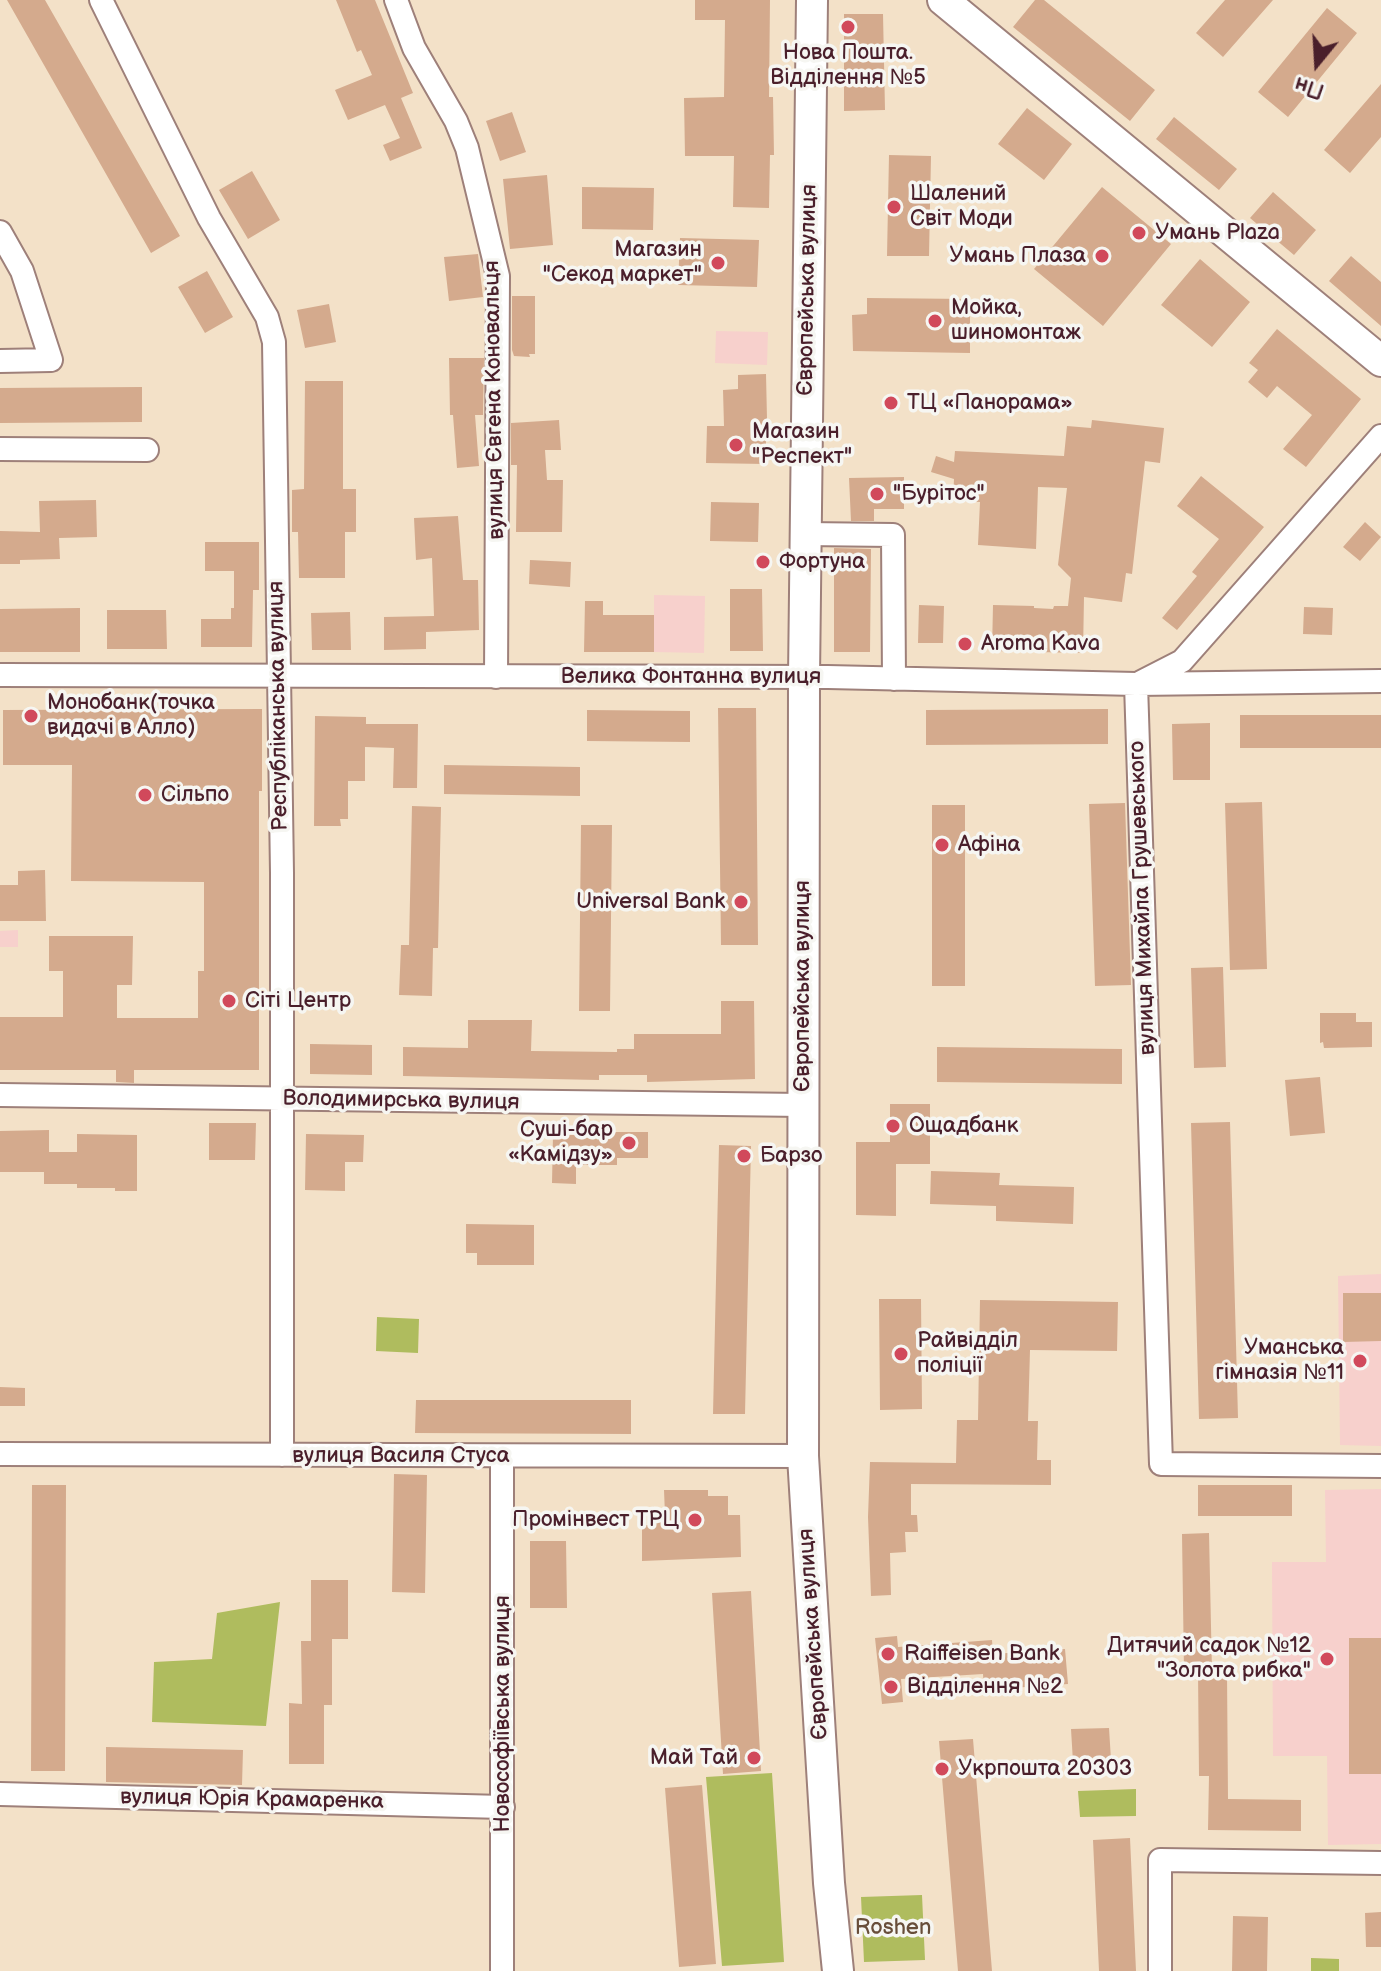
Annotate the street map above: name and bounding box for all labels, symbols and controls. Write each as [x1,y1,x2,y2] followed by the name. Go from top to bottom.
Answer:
[839,18,857,36] marker: Нова Пошта. Відділення №5
[1277,24,1357,104] north arrow
[770,40,926,92] place label: Нова Пошта. Відділення №5
[1291,70,1328,105] text: Пн
[910,181,1013,232] place label: Шалений Світ Моди
[793,184,823,396] street label: Європейська вулиця
[885,198,903,216] marker: Шалений Світ Моди
[1155,220,1280,246] place label: Умань Plaza
[1130,224,1148,242] marker: Умань Plaza
[543,237,702,288] place label: Магазин "Секод маркет"
[949,243,1086,269] place label: Умань Плаза
[1093,247,1111,265] marker: Умань Плаза
[709,254,727,272] marker: Магазин "Секод маркет"
[479,260,511,540] street label: вулиця Євгена Коновальця
[951,295,1081,346] place label: Мойка, шиномонтаж
[926,312,944,330] marker: Мойка, шиномонтаж
[907,390,1073,416] place label: ТЦ «Панорама»
[882,394,900,412] marker: ТЦ «Панорама»
[752,419,852,470] place label: Магазин "Респект"
[727,436,745,454] marker: Магазин "Респект"
[893,481,985,507] place label: "Бурітос"
[868,485,886,503] marker: "Бурітос"
[779,549,865,575] place label: Фортуна
[754,553,772,571] marker: Фортуна
[264,581,294,831] street label: Республіканська вулиця
[981,631,1100,657] place label: Aroma Kava
[956,635,974,653] marker: Aroma Kava
[561,664,821,690] street label: Велика Фонтанна вулиця
[47,690,215,742] place label: Монобанк(точка видачі в Алло)
[22,707,40,725] marker: Монобанк(точка видачі в Алло)
[1124,740,1162,1056] street label: вулиця Михайла Грушевського
[161,782,229,808] place label: Сільпо
[136,786,154,804] marker: Сільпо
[958,832,1021,858] place label: Афіна
[933,836,951,854] marker: Афіна
[790,880,816,1092] street label: Європейська вулиця
[576,889,725,915] place label: Universal Bank
[732,893,750,911] marker: Universal Bank
[245,988,351,1014] place label: Сіті Центр
[220,992,238,1010] marker: Сіті Центр
[282,1086,520,1116] street label: Володимирська вулиця
[909,1113,1018,1139] place label: Ощадбанк
[508,1117,613,1168] place label: Суші-бар «Камідзу»
[884,1117,902,1135] marker: Ощадбанк
[620,1134,638,1152] marker: Суші-бар «Камідзу»
[760,1143,823,1169] place label: Барзо
[735,1147,753,1165] marker: Барзо
[917,1328,1018,1380] place label: Райвідділ поліції
[1215,1335,1344,1386] place label: Уманська гімназія №11
[892,1345,910,1363] marker: Райвідділ поліції
[1351,1352,1369,1370] marker: Уманська гімназія №11
[292,1443,510,1469] street label: вулиця Василя Стуса
[512,1507,679,1533] place label: Промінвест ТРЦ
[686,1511,704,1529] marker: Промінвест ТРЦ
[793,1528,835,1740] street label: Європейська вулиця
[490,1595,516,1833] street label: Новософіївська вулиця
[1107,1633,1311,1684] place label: Дитячий садок №12 "Золота рибка"
[904,1641,1060,1667] place label: Raiffeisen Bank
[879,1645,897,1663] marker: Raiffeisen Bank
[1318,1650,1336,1668] marker: Дитячий садок №12 "Золота рибка"
[907,1674,1063,1700] place label: Відділення №2
[882,1678,900,1696] marker: Відділення №2
[650,1745,738,1771] place label: Май Тай
[745,1749,763,1767] marker: Май Тай
[958,1756,1132,1782] place label: Укрпошта 20303
[933,1760,951,1778] marker: Укрпошта 20303
[120,1785,384,1815] street label: вулиця Юрія Крамаренка
[855,1915,931,1941] park label: Roshen

